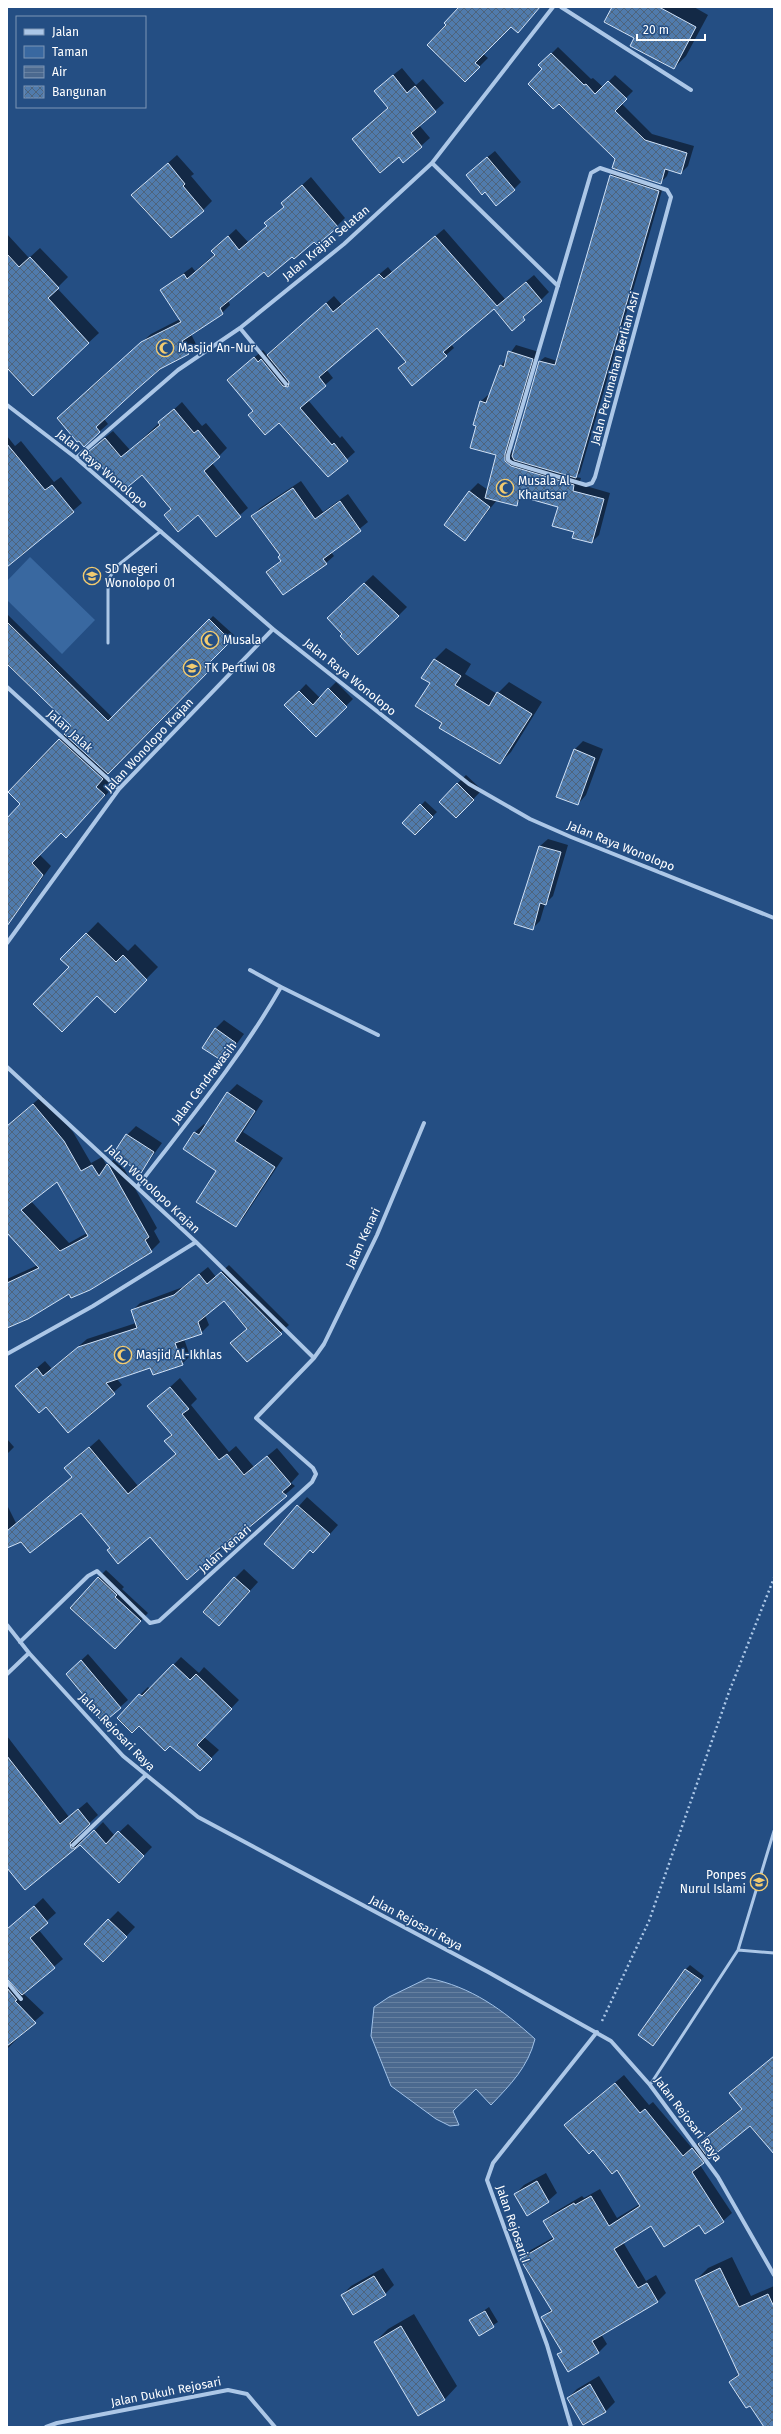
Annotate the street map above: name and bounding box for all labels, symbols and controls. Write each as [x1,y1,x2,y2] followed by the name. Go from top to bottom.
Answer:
[16,16,146,108] legend
[637,16,705,42] scale bar
[643,23,669,37] text: 20 m
[52,25,79,39] text: Jalan
[52,45,88,59] text: Taman
[52,65,67,79] text: Air
[52,85,107,99] text: Bangunan
[280,203,372,283] street label: Jalan Krajan Selatan
[588,290,642,446] street label: Jalan Perumahan Berlian Asri
[155,338,175,358] mosque icon: Masjid An-Nur
[178,341,255,355] place label: Masjid An-Nur
[54,427,150,511] street label: Jalan Raya Wonolopo
[518,474,570,502] place label: Musala Al Khautsar
[495,478,515,498] mosque icon: Musala Al Khautsar
[105,562,175,590] place label: SD Negeri Wonolopo 01
[82,566,102,586] school or university icon: SD Negeri Wonolopo 01
[200,630,220,650] mosque icon: Musala
[223,633,261,647] place label: Musala
[301,635,399,719] street label: Jalan Raya Wonolopo
[182,658,202,678] school or university icon: TK Pertiwi 08
[205,661,276,675] place label: TK Pertiwi 08
[102,695,196,795] street label: Jalan Wonolopo Krajan
[44,707,96,756] street label: Jalan Jalak
[565,818,677,874] street label: Jalan Raya Wonolopo
[169,1039,239,1127] street label: Jalan Cendrawasih
[103,1142,203,1236] street label: Jalan Wonolopo Krajan
[343,1205,383,1271] street label: Jalan Kenari
[113,1345,133,1365] mosque icon: Masjid Al-Ikhlas
[136,1348,222,1362] place label: Masjid Al-Ikhlas
[196,1522,254,1576] street label: Jalan Kenari
[76,1690,158,1774] street label: Jalan Rejosari Raya
[680,1868,746,1896] place label: Ponpes Nurul Islami
[749,1872,769,1892] school or university icon: Ponpes Nurul Islami
[367,1893,465,1953] street label: Jalan Rejosari Raya
[651,2074,725,2164] street label: Jalan Rejosari Raya
[493,2183,533,2265] street label: Jalan Rejosari I
[110,2374,222,2410] street label: Jalan Dukuh Rejosari

